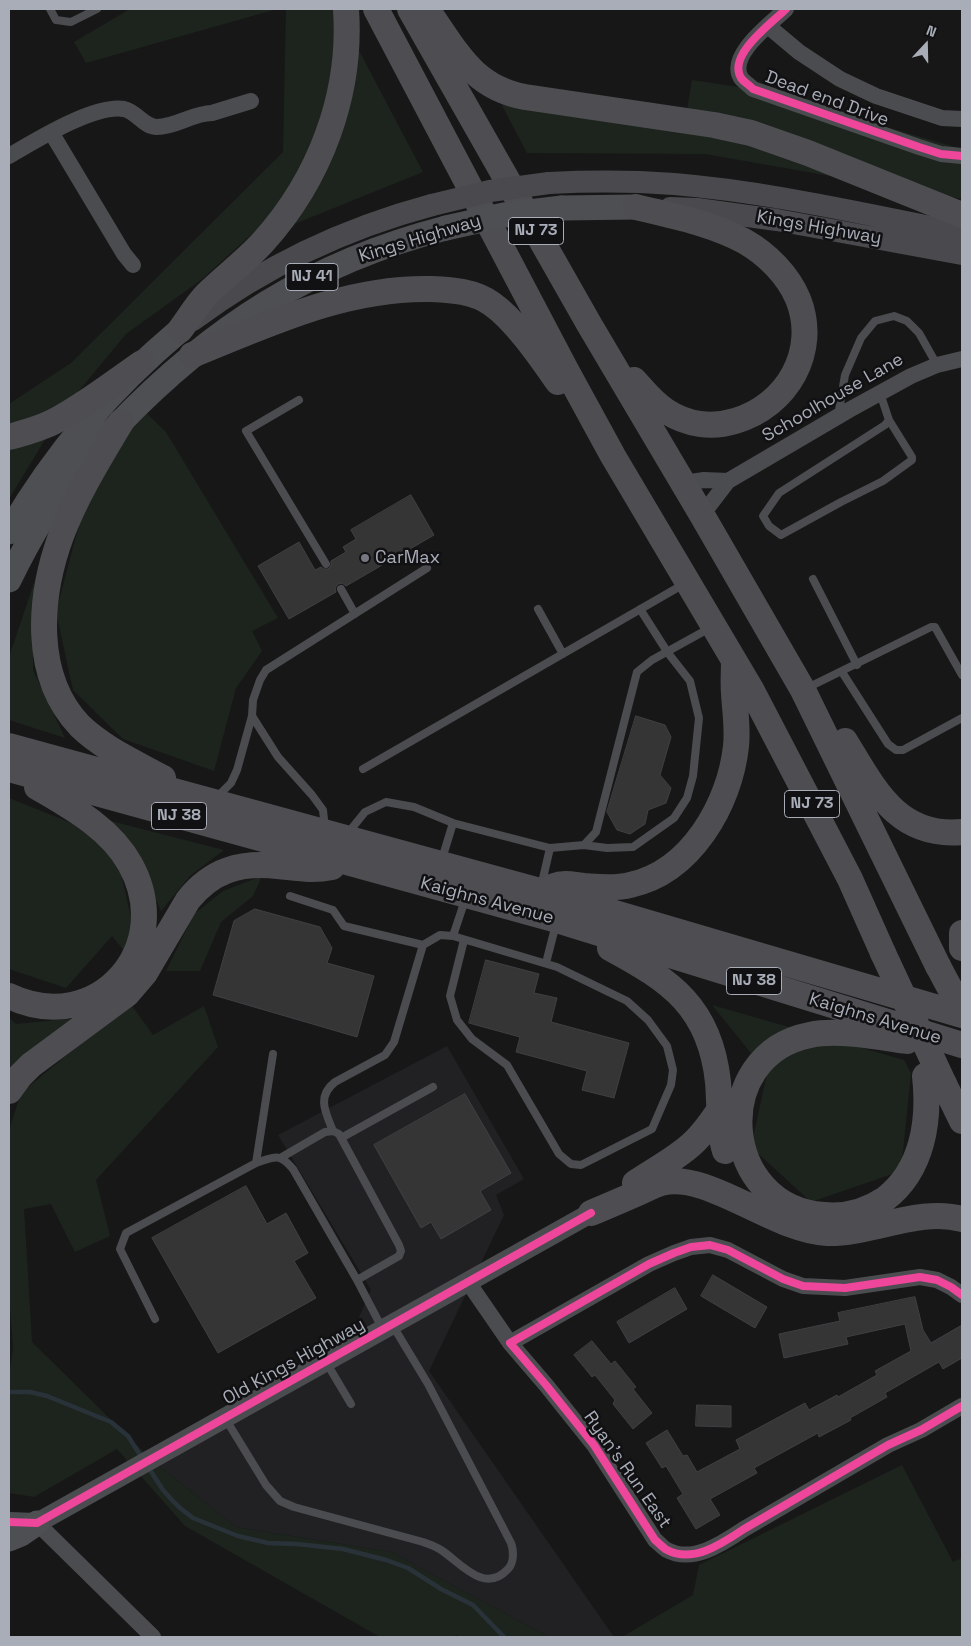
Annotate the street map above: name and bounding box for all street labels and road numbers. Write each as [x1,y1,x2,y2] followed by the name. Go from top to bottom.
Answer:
[762,67,892,131] street label: Dead end Drive
[755,206,883,250] street label: Kings Highway
[356,210,484,268] street label: Kings Highway
[508,218,564,245] road number: NJ 73
[286,264,338,290] road number: NJ 41
[759,349,907,447] street label: Schoolhouse Lane
[784,791,840,818] road number: NJ 73
[152,802,206,829] road number: NJ 38
[418,873,556,929] street label: Kaighns Avenue
[726,968,782,994] road number: NJ 38
[806,989,944,1049] street label: Kaighns Avenue
[219,1314,369,1410] street label: Old Kings Highway
[579,1407,675,1533] street label: Ryan's Run East

